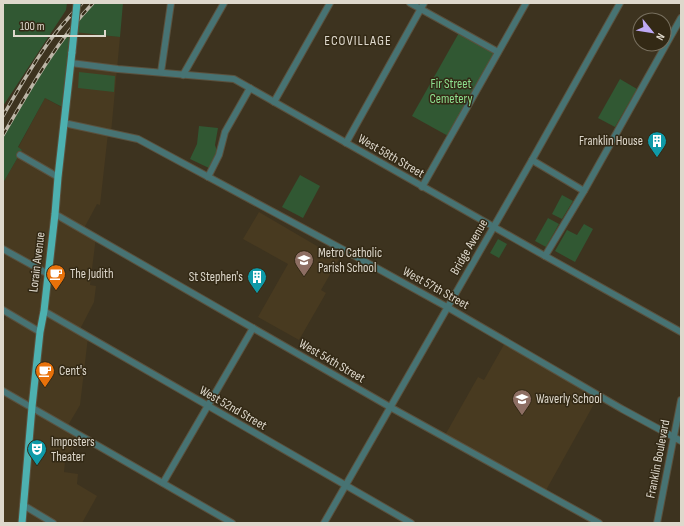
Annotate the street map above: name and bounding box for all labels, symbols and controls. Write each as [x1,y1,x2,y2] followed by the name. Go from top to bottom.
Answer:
[14,12,105,38] scale bar
[632,12,672,52] north arrow
[20,19,45,34] text: 100 m
[653,31,667,43] text: N
[324,32,392,49] district label: ECOVILLAGE
[430,76,472,107] park label: Fir Street Cemetery
[646,130,668,158] building icon: Franklin House
[355,131,427,181] street label: West 58th Street
[579,133,643,149] place label: Franklin House
[447,216,491,278] street label: Bridge Avenue
[25,231,49,293] street label: Lorain Avenue
[318,245,382,276] place label: Metro Catholic Parish School
[293,249,315,277] school or university icon: Metro Catholic Parish School
[45,263,67,291] cafe icon: The Judith
[400,263,472,313] street label: West 57th Street
[70,266,114,282] place label: The Judith
[246,266,268,294] building icon: St Stephen's
[189,269,243,285] place label: St Stephen's
[296,336,368,386] street label: West 54th Street
[34,360,56,388] cafe icon: Cent's
[59,363,87,379] place label: Cent's
[196,382,270,434] street label: West 52nd Street
[511,388,533,416] school or university icon: Waverly School
[536,391,602,407] place label: Waverly School
[643,418,673,500] street label: Franklin Boulevard
[51,434,95,465] place label: Imposters Theater
[26,438,48,466] theatre icon: Imposters Theater

